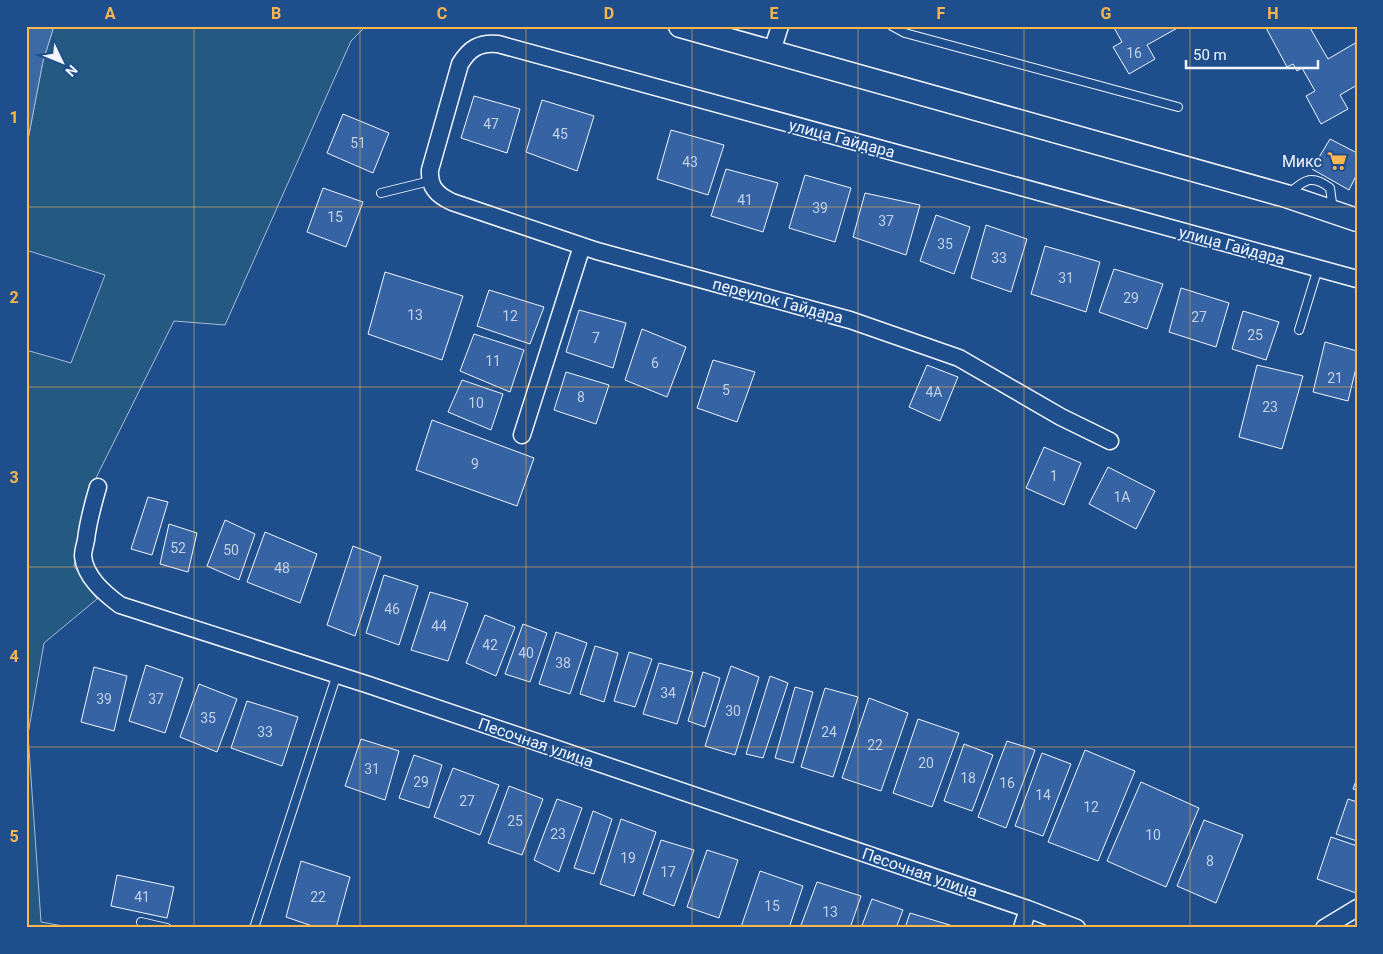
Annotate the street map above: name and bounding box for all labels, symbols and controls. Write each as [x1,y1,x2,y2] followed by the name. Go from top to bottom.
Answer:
[105,4,116,23] text: A
[271,4,281,23] text: B
[437,4,447,23] text: C
[604,4,614,23] text: D
[770,4,779,23] text: E
[937,4,946,23] text: F
[1101,4,1112,23] text: G
[1267,4,1279,23] text: H
[38,38,88,88] north arrow
[1186,38,1318,70] scale bar
[1126,45,1142,61] house number: 16
[1193,46,1227,64] text: 50 m
[62,62,81,80] text: N
[9,108,19,127] text: 1
[787,115,897,162] street label: улица Гайдара
[483,116,499,132] house number: 47
[552,126,568,142] house number: 45
[350,135,366,151] house number: 51
[1326,150,1348,172] supermarket icon: Микс
[1282,152,1322,171] place label: Микс
[682,154,698,170] house number: 43
[737,192,753,208] house number: 41
[812,200,828,216] house number: 39
[327,209,343,225] house number: 15
[878,213,894,229] house number: 37
[1177,222,1287,269] street label: улица Гайдара
[937,236,953,252] house number: 35
[991,250,1007,266] house number: 33
[1058,270,1074,286] house number: 31
[710,274,845,327] street label: переулок Гайдара
[9,288,19,307] text: 2
[1123,290,1139,306] house number: 29
[407,307,423,323] house number: 13
[502,308,518,324] house number: 12
[1191,309,1207,325] house number: 27
[1247,327,1263,343] house number: 25
[592,330,600,346] house number: 7
[485,353,501,369] house number: 11
[651,355,659,371] house number: 6
[1327,370,1343,386] house number: 21
[722,382,730,398] house number: 5
[925,384,943,400] house number: 4А
[577,389,585,405] house number: 8
[468,395,484,411] house number: 10
[1262,399,1278,415] house number: 23
[471,456,479,472] house number: 9
[9,468,19,487] text: 3
[1050,468,1058,484] house number: 1
[1113,489,1131,505] house number: 1А
[170,540,186,556] house number: 52
[223,542,239,558] house number: 50
[274,560,290,576] house number: 48
[384,601,400,617] house number: 46
[431,618,447,634] house number: 44
[482,637,498,653] house number: 42
[518,645,534,661] house number: 40
[9,647,19,666] text: 4
[555,655,571,671] house number: 38
[660,685,676,701] house number: 34
[96,691,112,707] house number: 39
[148,691,164,707] house number: 37
[725,703,741,719] house number: 30
[200,710,216,726] house number: 35
[476,714,596,771] street label: Песочная улица
[257,724,273,740] house number: 33
[821,724,837,740] house number: 24
[867,737,883,753] house number: 22
[918,755,934,771] house number: 20
[364,761,380,777] house number: 31
[960,770,976,786] house number: 18
[413,774,429,790] house number: 29
[999,775,1015,791] house number: 16
[1035,787,1051,803] house number: 14
[459,793,475,809] house number: 27
[1083,799,1099,815] house number: 12
[507,813,523,829] house number: 25
[550,826,566,842] house number: 23
[9,827,19,846] text: 5
[1145,827,1161,843] house number: 10
[860,844,980,901] street label: Песочная улица
[620,850,636,866] house number: 19
[1206,853,1214,869] house number: 8
[660,864,676,880] house number: 17
[134,889,150,905] house number: 41
[310,889,326,905] house number: 22
[764,898,780,914] house number: 15
[822,904,838,920] house number: 13

